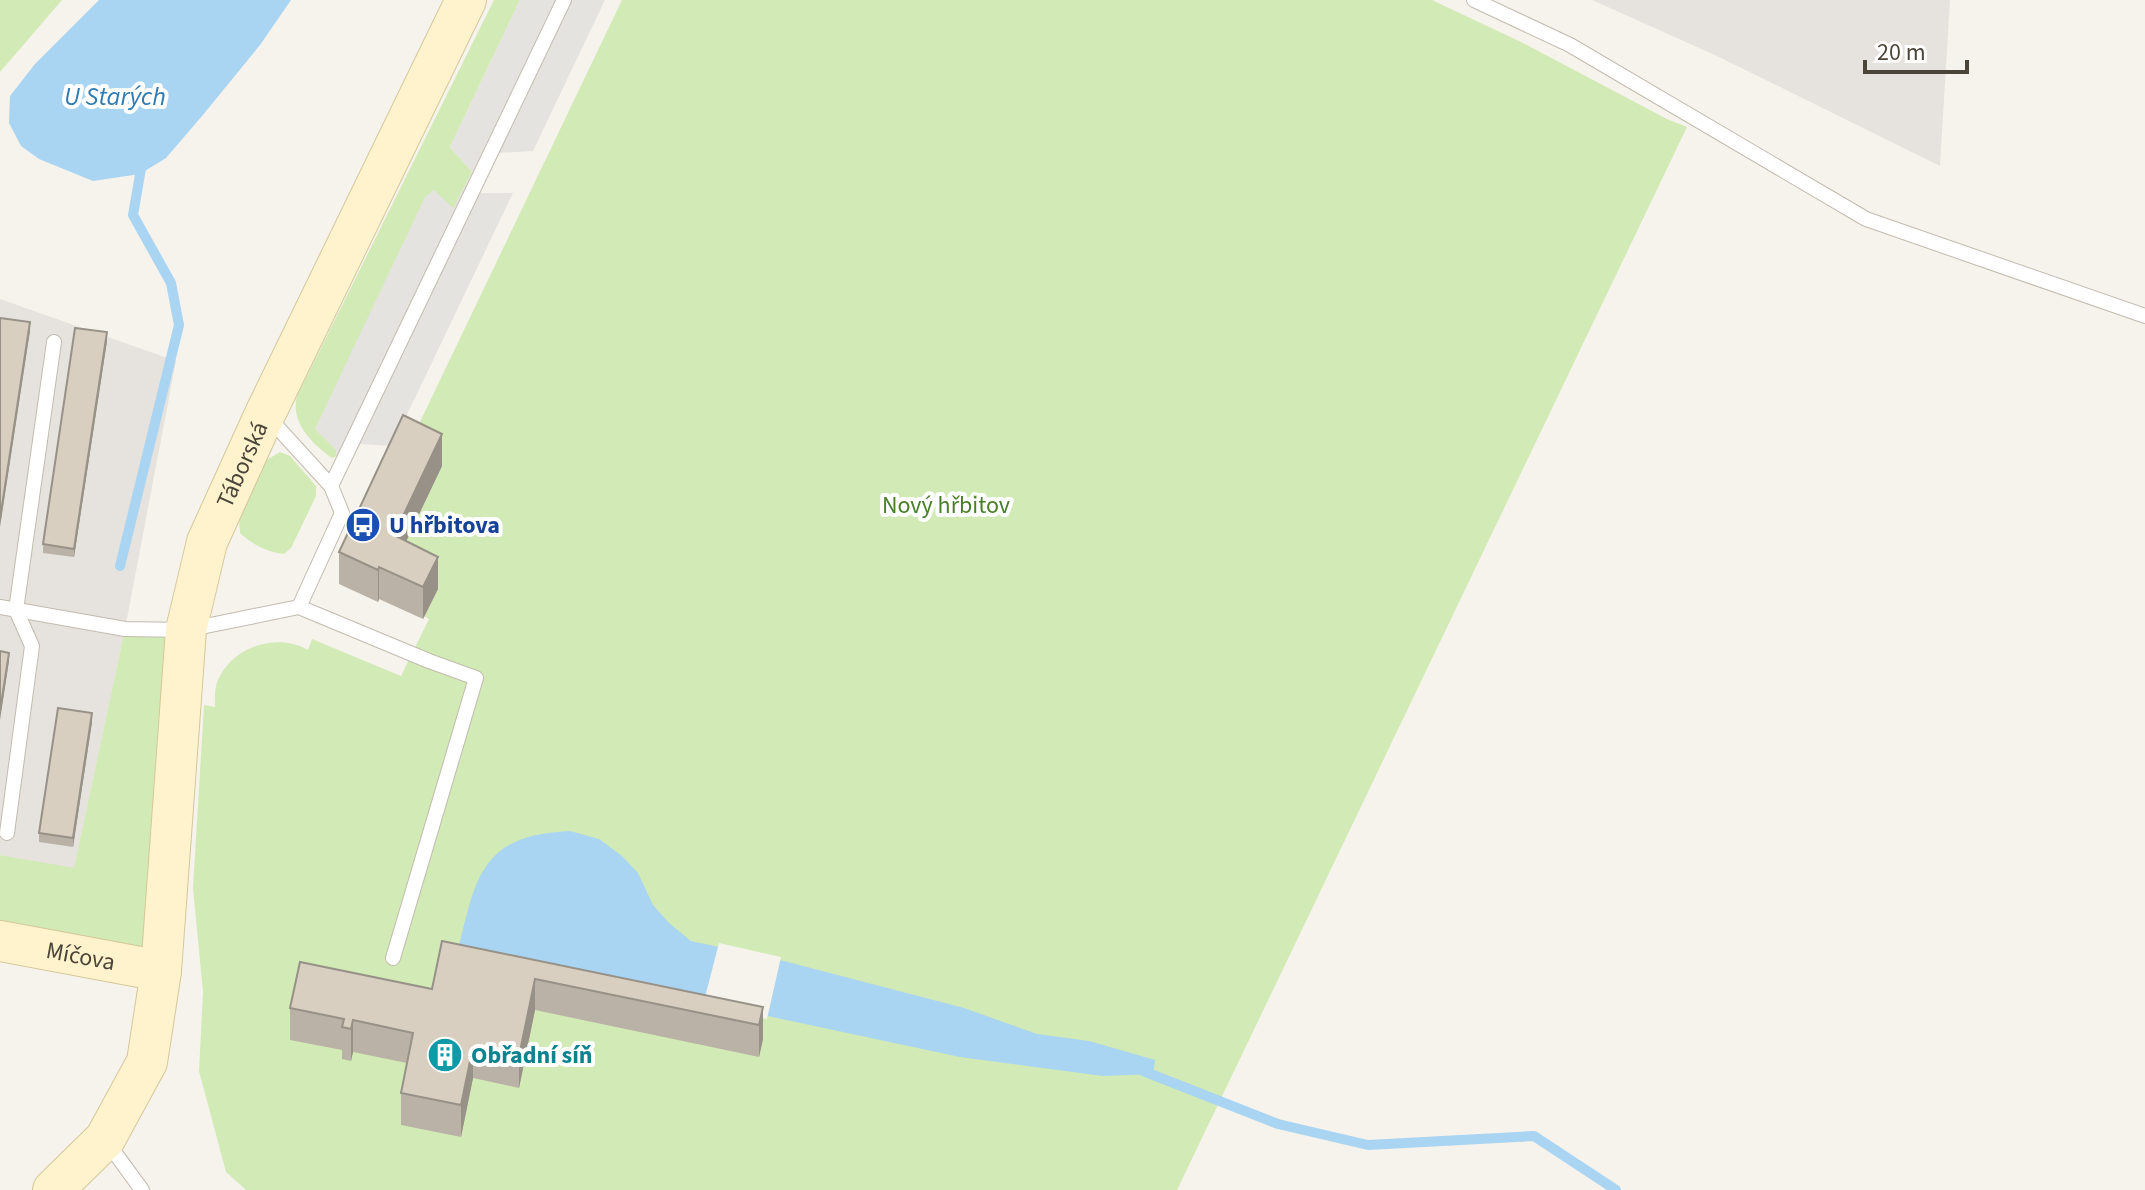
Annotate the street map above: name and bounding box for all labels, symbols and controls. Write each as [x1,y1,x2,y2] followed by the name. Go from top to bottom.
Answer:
[1865,24,1967,74] scale bar
[1877,35,1926,70] text: 20 m
[64,78,166,115] water label: U Starých
[207,416,277,514] street label: Táborská
[882,488,1010,523] park label: Nový hřbitov
[344,506,382,544] bus stop icon: U hřbitova
[389,508,500,543] place label: U hřbitova
[43,932,118,980] street label: Míčova
[426,1036,464,1074] building icon: Obřadní síň
[471,1038,593,1073] place label: Obřadní síň

